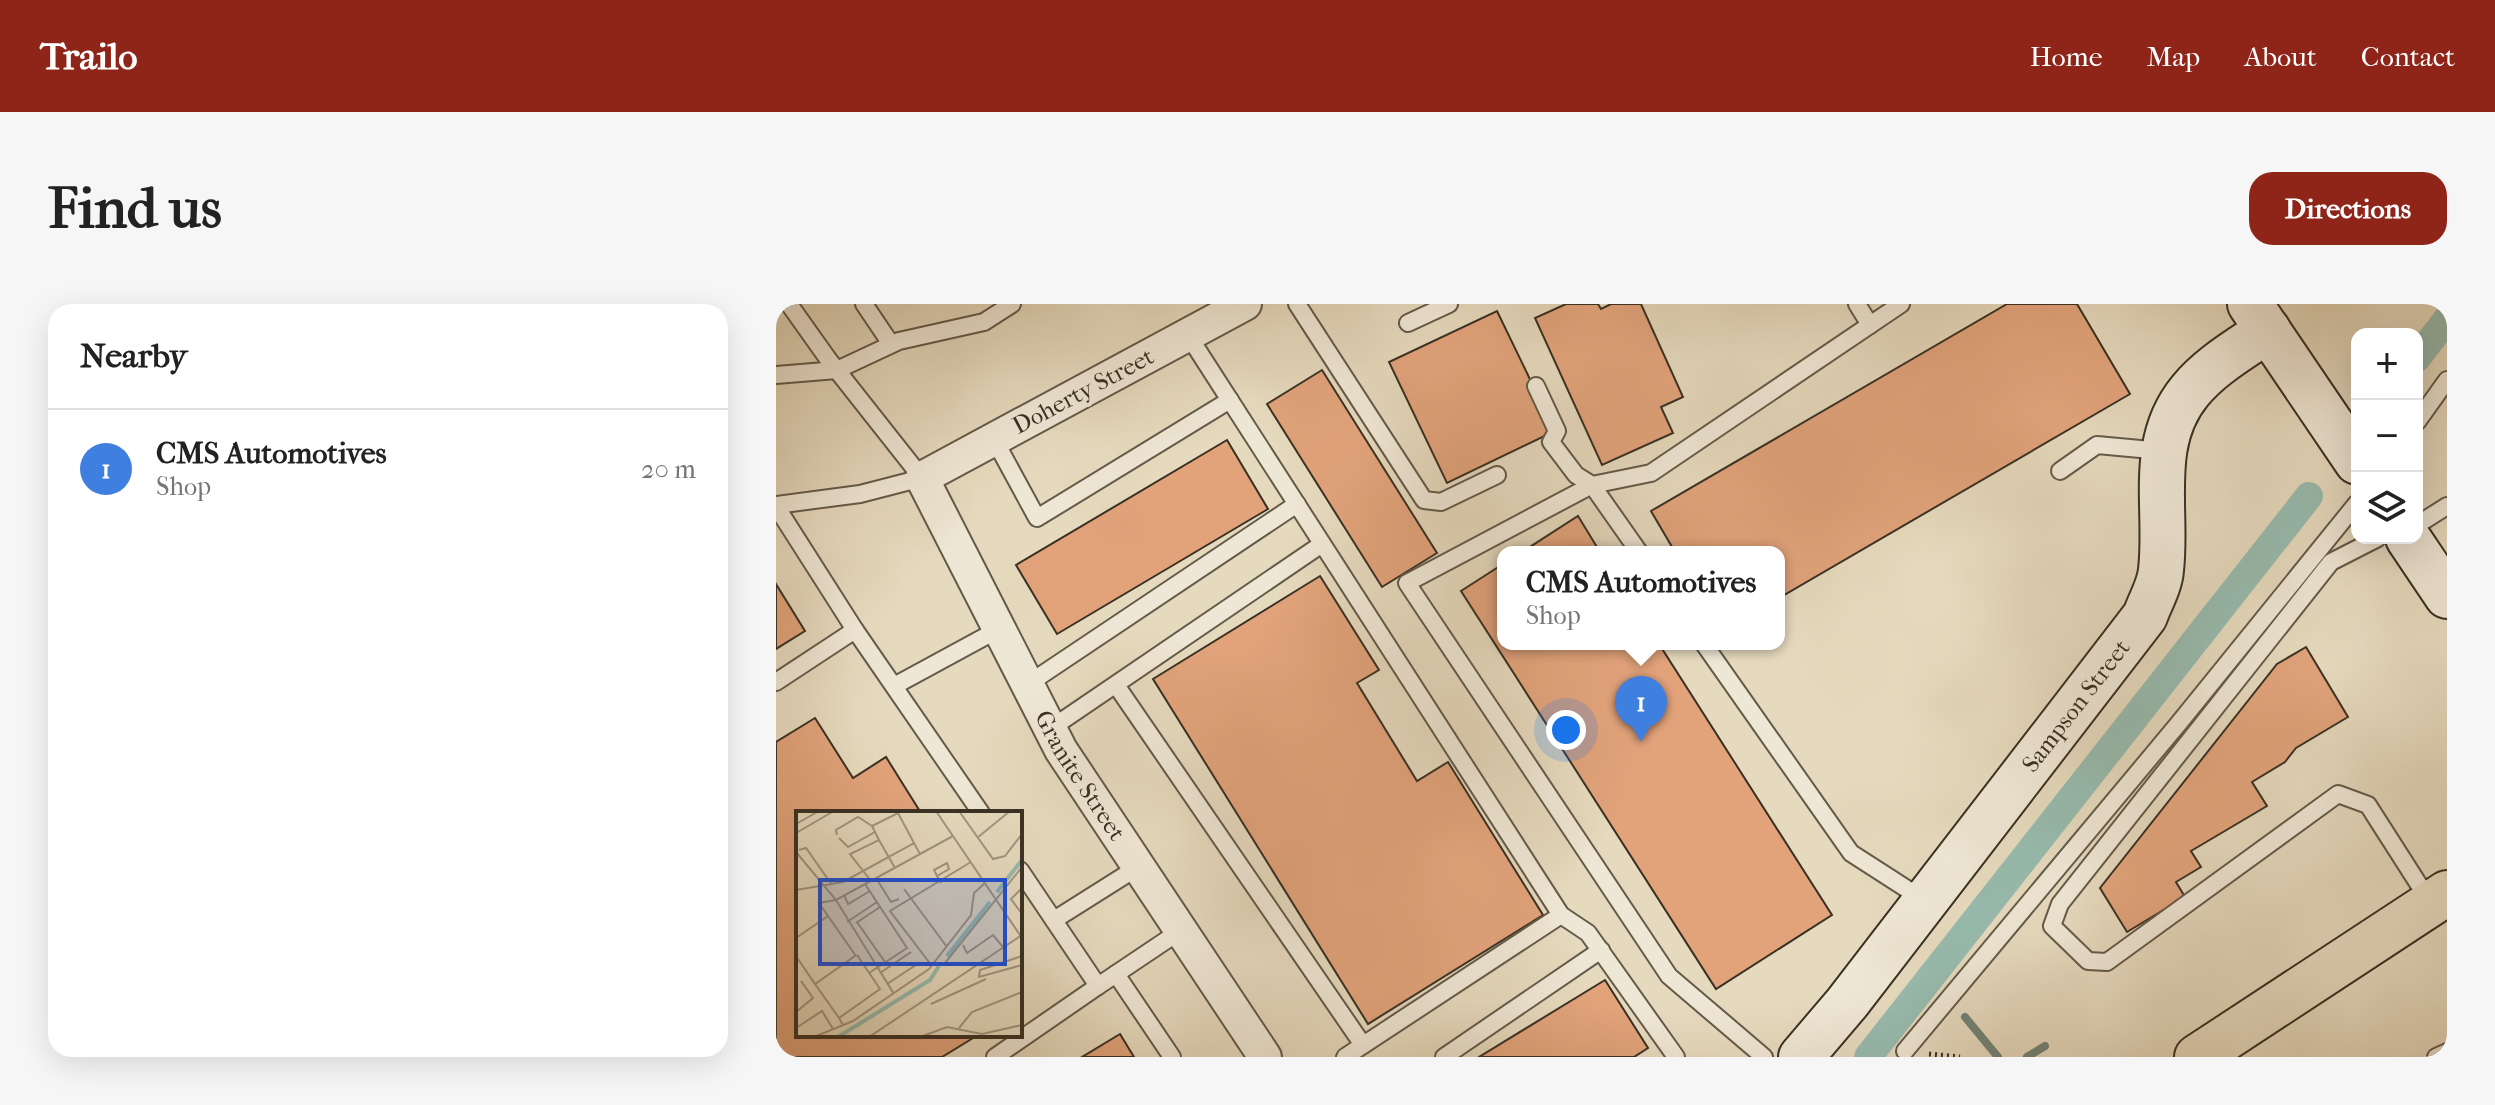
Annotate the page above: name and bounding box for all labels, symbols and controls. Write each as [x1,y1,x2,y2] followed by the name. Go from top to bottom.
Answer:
[40,34,137,79] text: Trailo
[2030,40,2103,73] text: Home
[2147,40,2200,73] text: Map
[2244,40,2317,73] text: About
[2361,40,2455,73] text: Contact
[2249,172,2447,245] button: Directions
[48,176,222,241] text: Find us
[2351,328,2423,544] map controls
[2351,328,2423,400] button: +
[80,336,187,376] text: Nearby
[1008,342,1159,440] street label: Doherty Street
[2351,400,2423,472] button: −
[156,436,387,471] text: CMS Automotives
[101,454,111,485] text: 1
[641,454,696,485] text: 20 m
[156,471,211,502] text: Shop
[2351,472,2423,544] button: layers
[1497,546,1785,650] popup
[1526,565,1756,600] text: CMS Automotives
[1526,600,1581,631] text: Shop
[2016,634,2136,778] street label: Sampson Street
[1615,676,1667,742] pin: 1
[1029,706,1131,846] street label: Granite Street
[1546,710,1586,750] your location
[796,811,1022,1037] inset map

